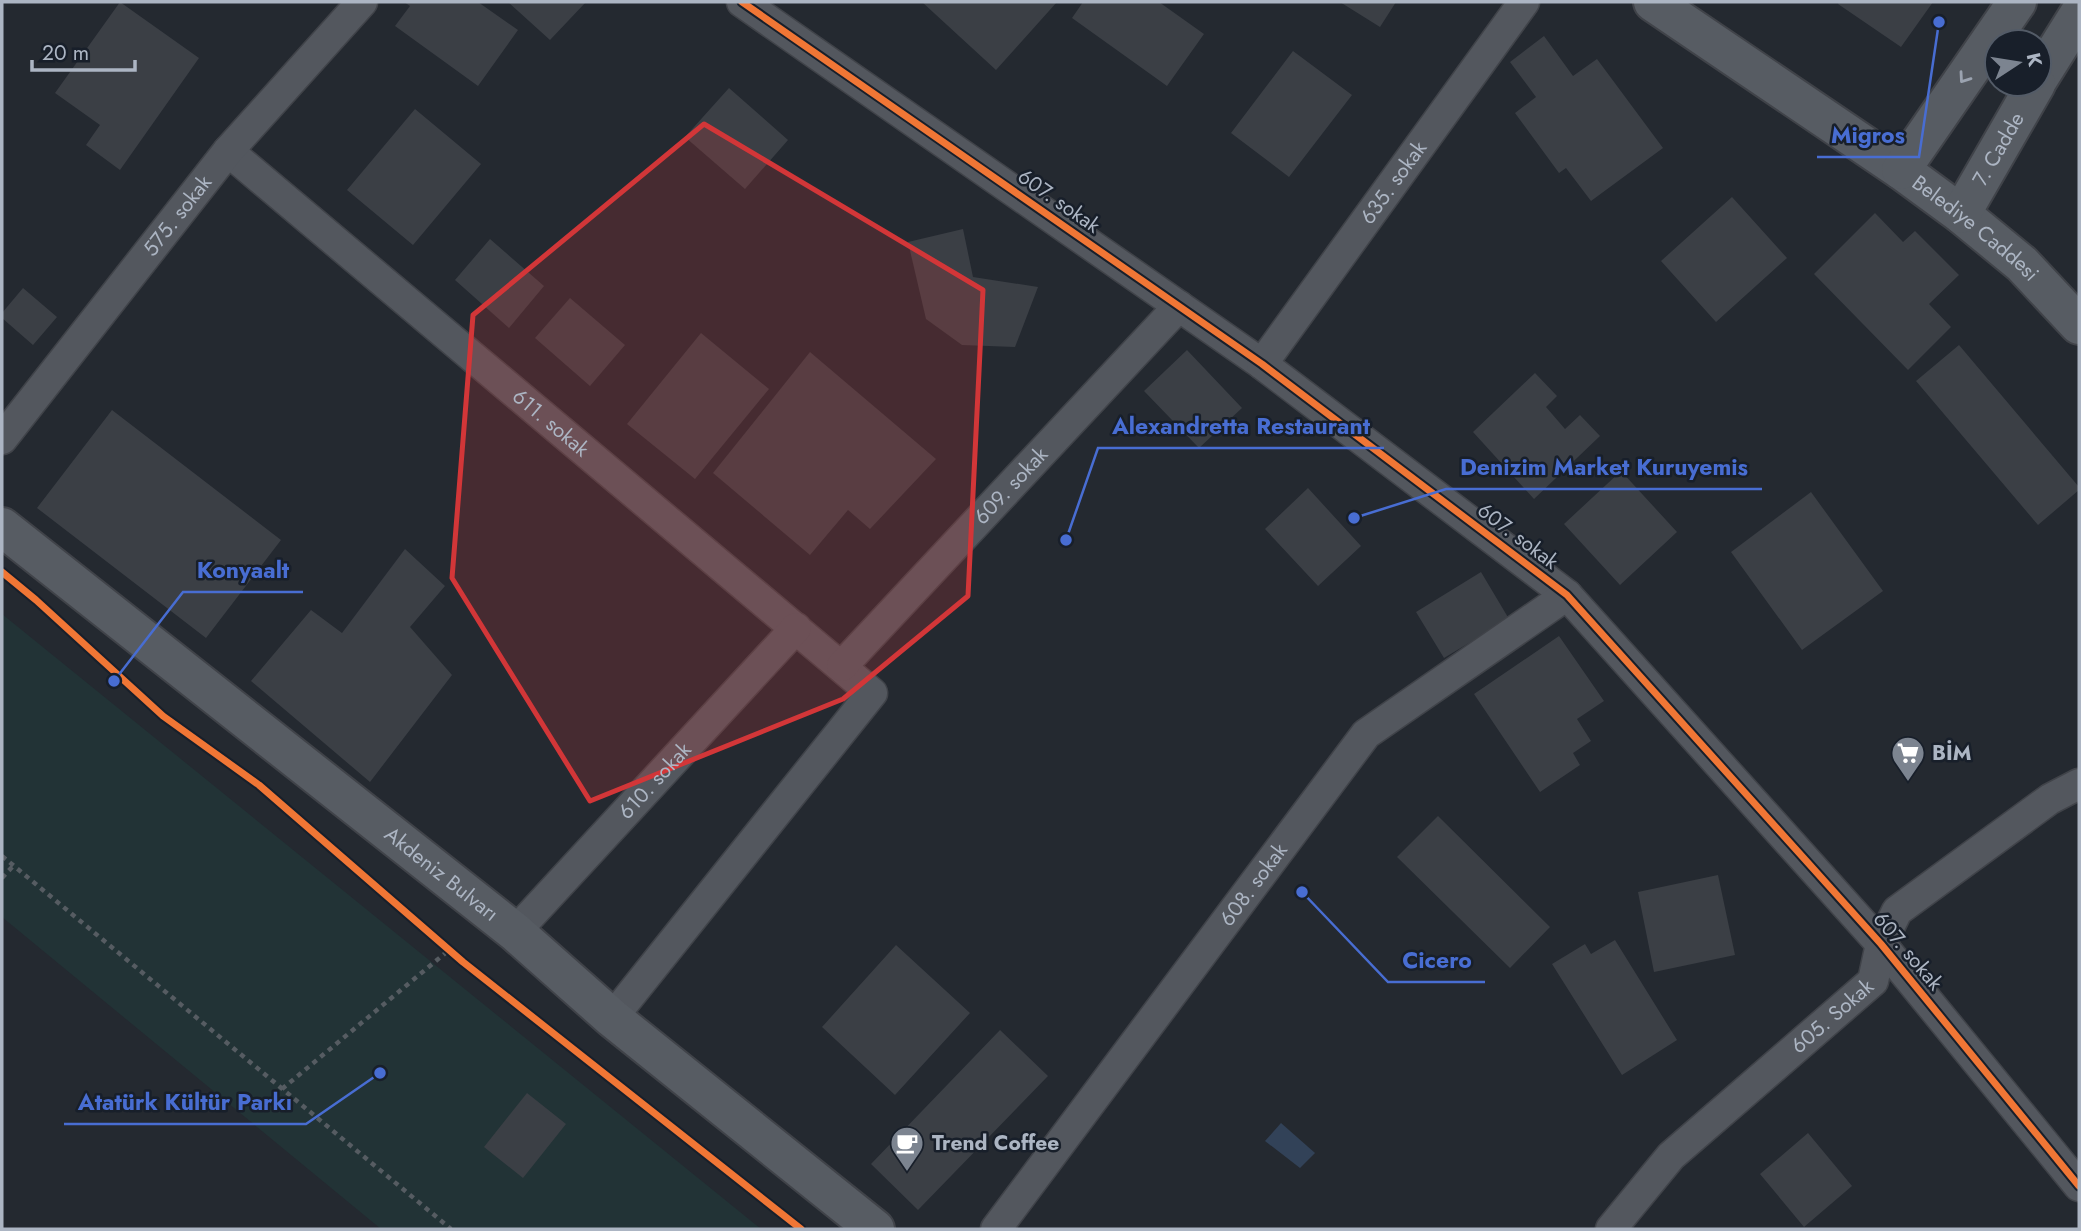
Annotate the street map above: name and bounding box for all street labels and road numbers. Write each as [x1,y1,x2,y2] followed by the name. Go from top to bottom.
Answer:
[1965,106,2032,192] street label: 7. Cadde
[1353,134,1434,230] street label: 635. sokak
[1012,162,1107,241] street label: 607. sokak
[136,168,219,263] street label: 575. sokak
[1906,168,2046,288] street label: Belediye Caddesi
[506,382,596,464] street label: 611. sokak
[967,440,1055,531] street label: 609. sokak
[1471,496,1565,577] street label: 607. sokak
[611,735,699,826] street label: 610. sokak
[378,819,505,929] street label: Akdeniz Bulvarı
[1212,836,1295,932] street label: 608. sokak
[1866,905,1950,998] street label: 607. sokak
[1784,971,1881,1061] street label: 605. Sokak

